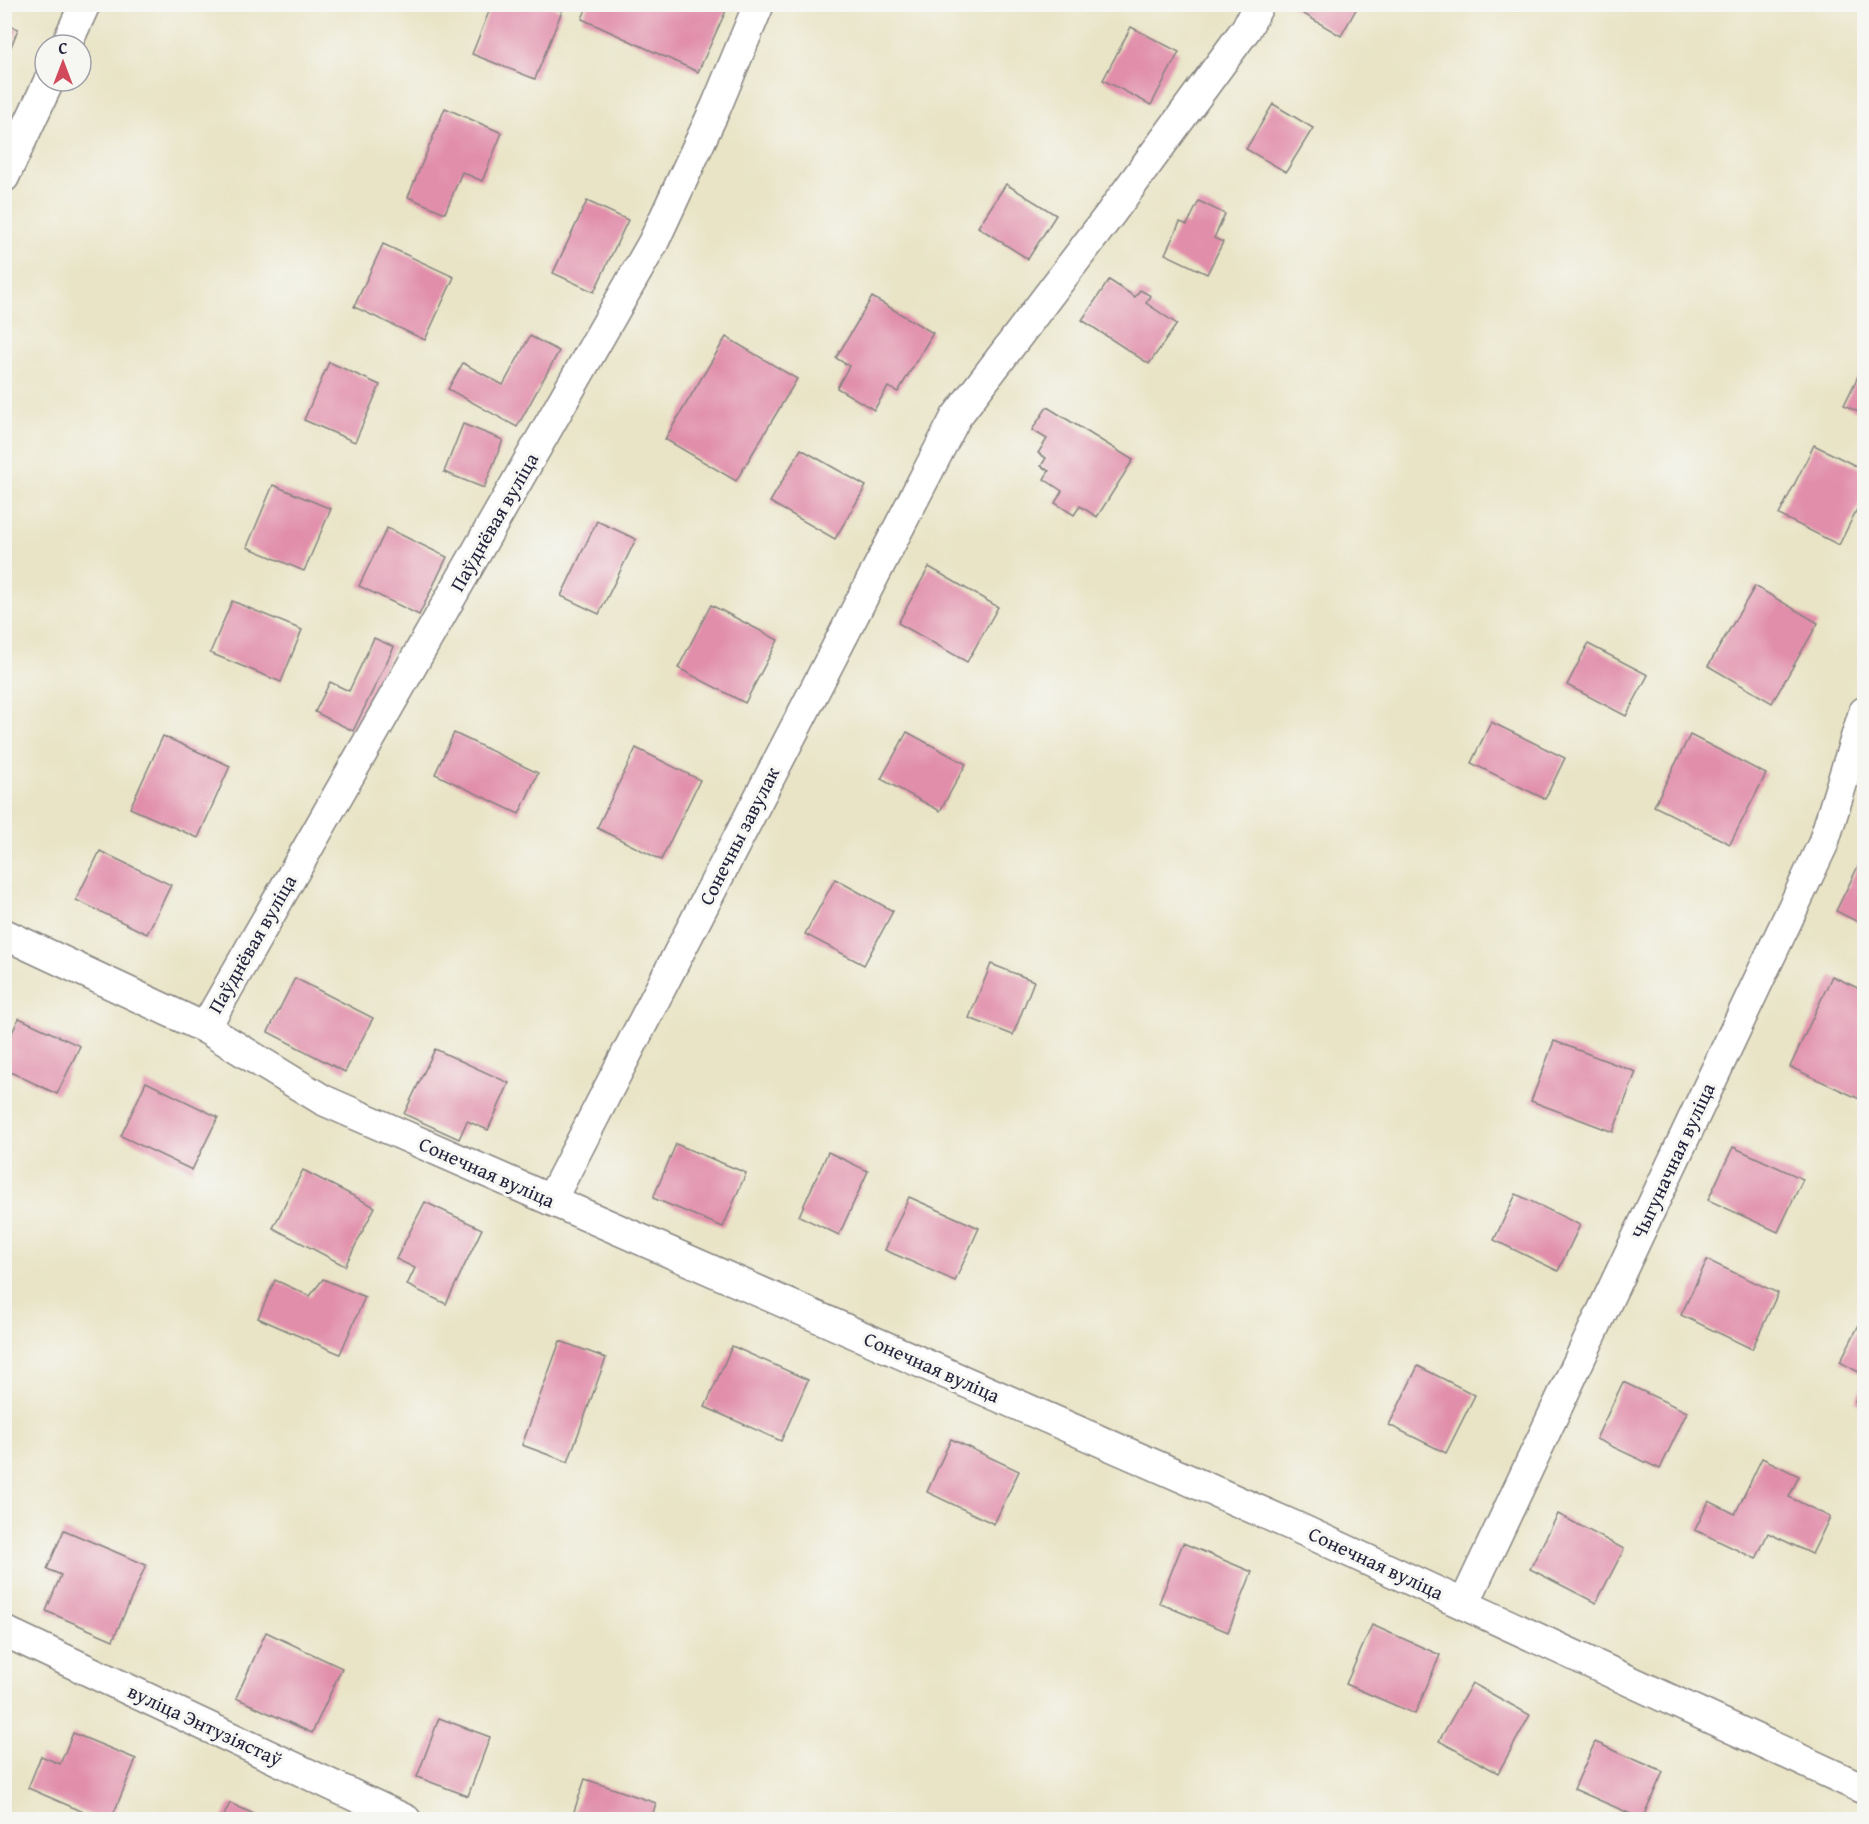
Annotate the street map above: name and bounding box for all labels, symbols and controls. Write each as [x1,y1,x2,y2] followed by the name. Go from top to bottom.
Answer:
[33,33,93,93] north arrow
[58,36,68,60] text: С
[442,447,545,596] street label: Паўднёвая вуліца
[691,761,786,910] street label: Сонечны завулак
[200,869,303,1018] street label: Паўднёвая вуліца
[1624,1077,1722,1244] street label: Чыгуначная вуліца
[415,1129,560,1215] street label: Сонечная вуліца
[860,1324,1005,1410] street label: Сонечная вуліца
[1304,1519,1449,1607] street label: Сонечная вуліца
[123,1676,287,1773] street label: вуліца Энтузіястаў

